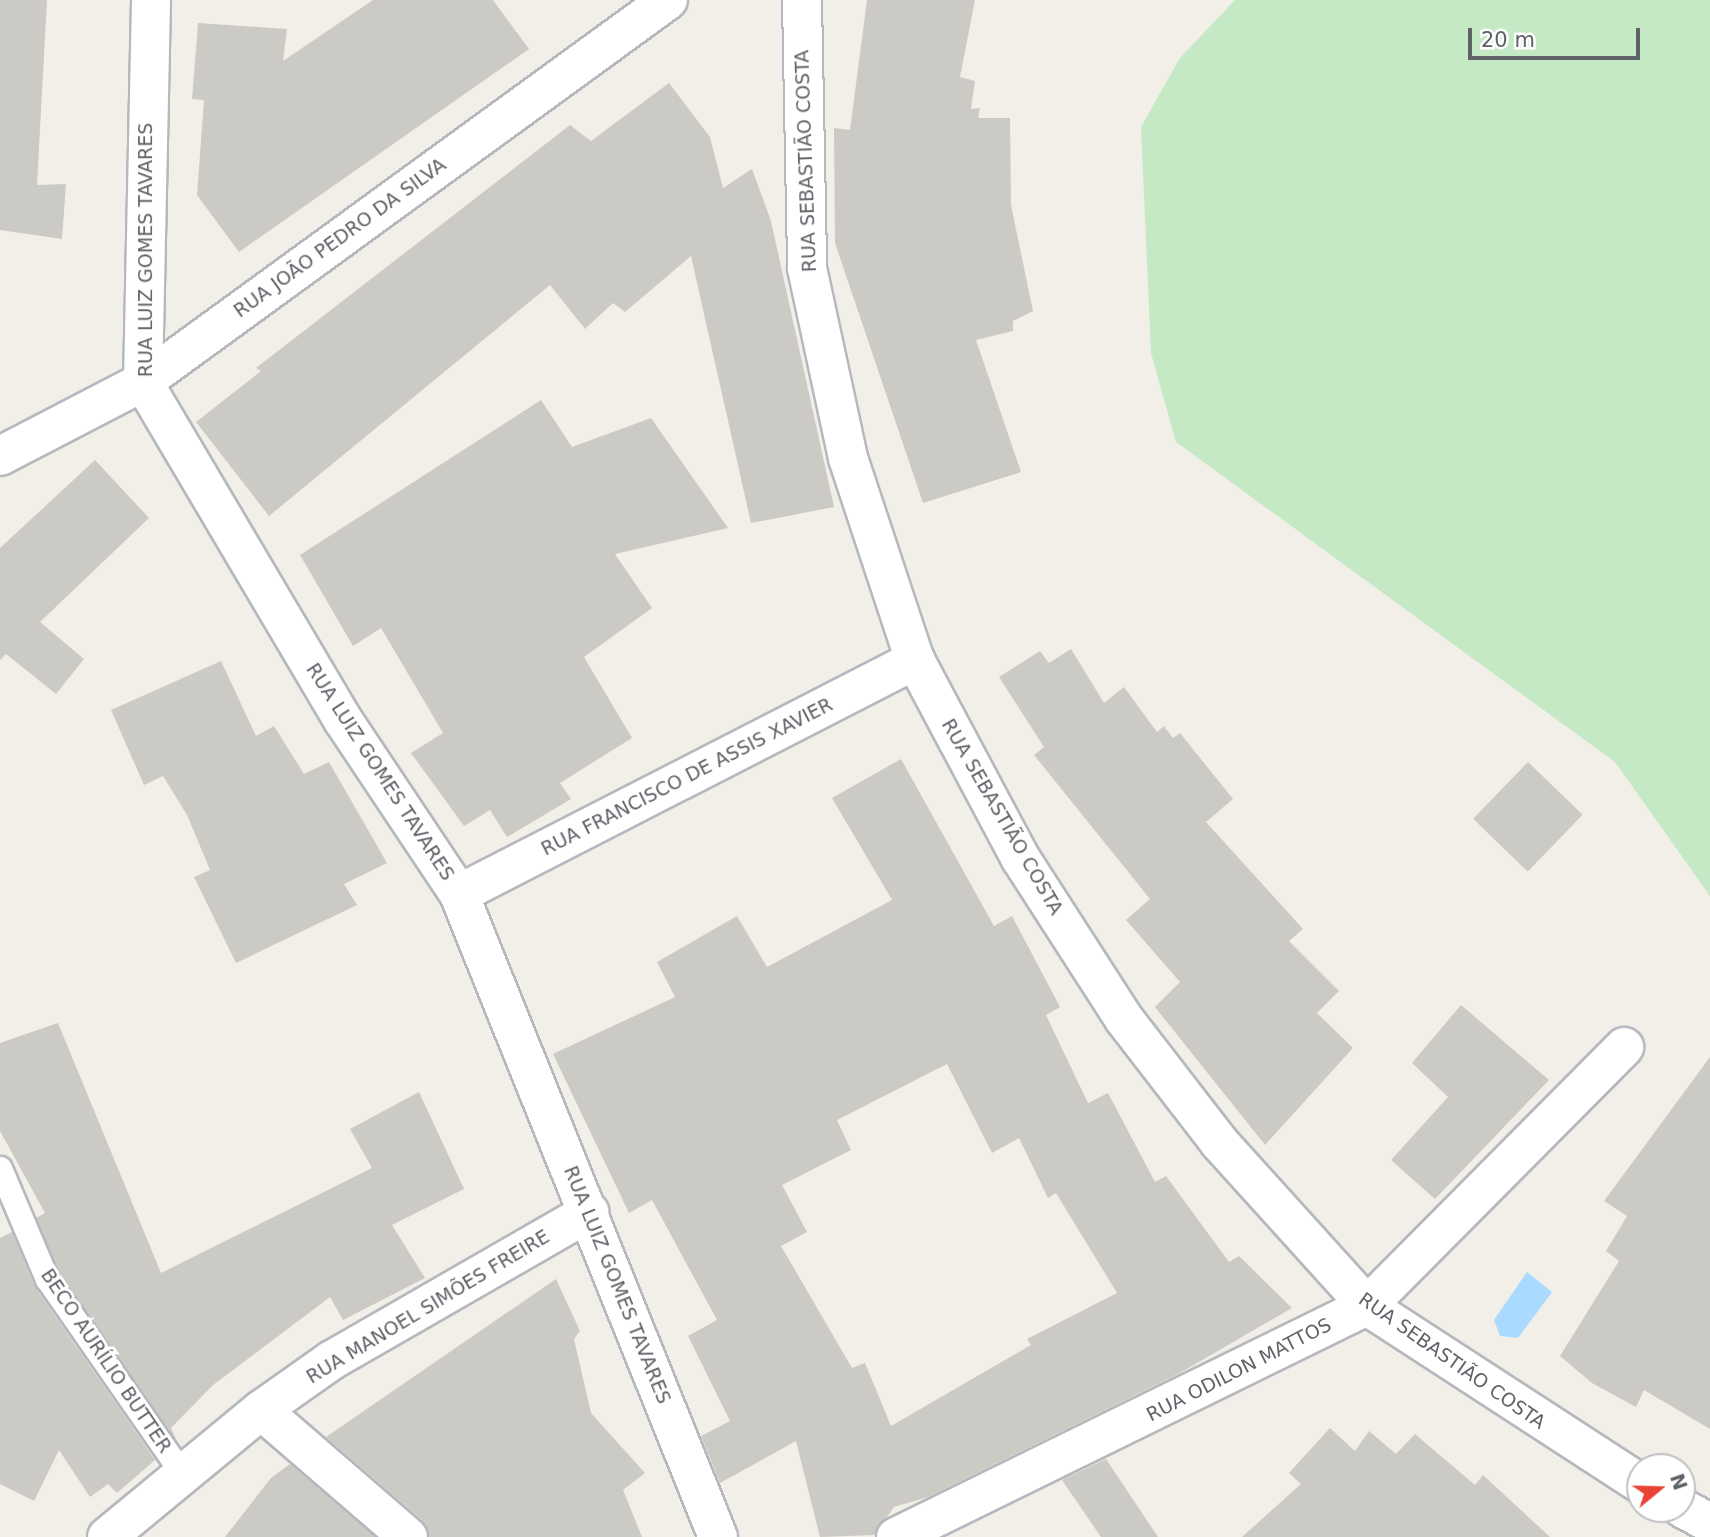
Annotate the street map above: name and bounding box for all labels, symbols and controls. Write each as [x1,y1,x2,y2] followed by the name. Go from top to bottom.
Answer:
[1472,14,1644,58] scale bar
[1481,28,1535,52] text: 20 m
[791,49,821,273] street label: RUA SEBASTIÃO COSTA
[135,123,157,377] street label: RUA LUIZ GOMES TAVARES
[230,153,450,323] street label: RUA JOÃO PEDRO DA SILVA
[301,659,459,885] street label: RUA LUIZ GOMES TAVARES
[537,693,837,861] street label: RUA FRANCISCO DE ASSIS XAVIER
[936,715,1068,919] street label: RUA SEBASTIÃO COSTA
[559,1163,675,1407] street label: RUA LUIZ GOMES TAVARES
[302,1225,554,1389] street label: RUA MANOEL SIMÕES FREIRE
[36,1265,176,1457] street label: BECO AURÍLIO BUTTER
[1354,1288,1550,1434] street label: RUA SEBASTIÃO COSTA
[1143,1313,1335,1427] street label: RUA ODILON MATTOS
[1626,1453,1696,1523] north arrow
[1666,1471,1692,1493] text: N

